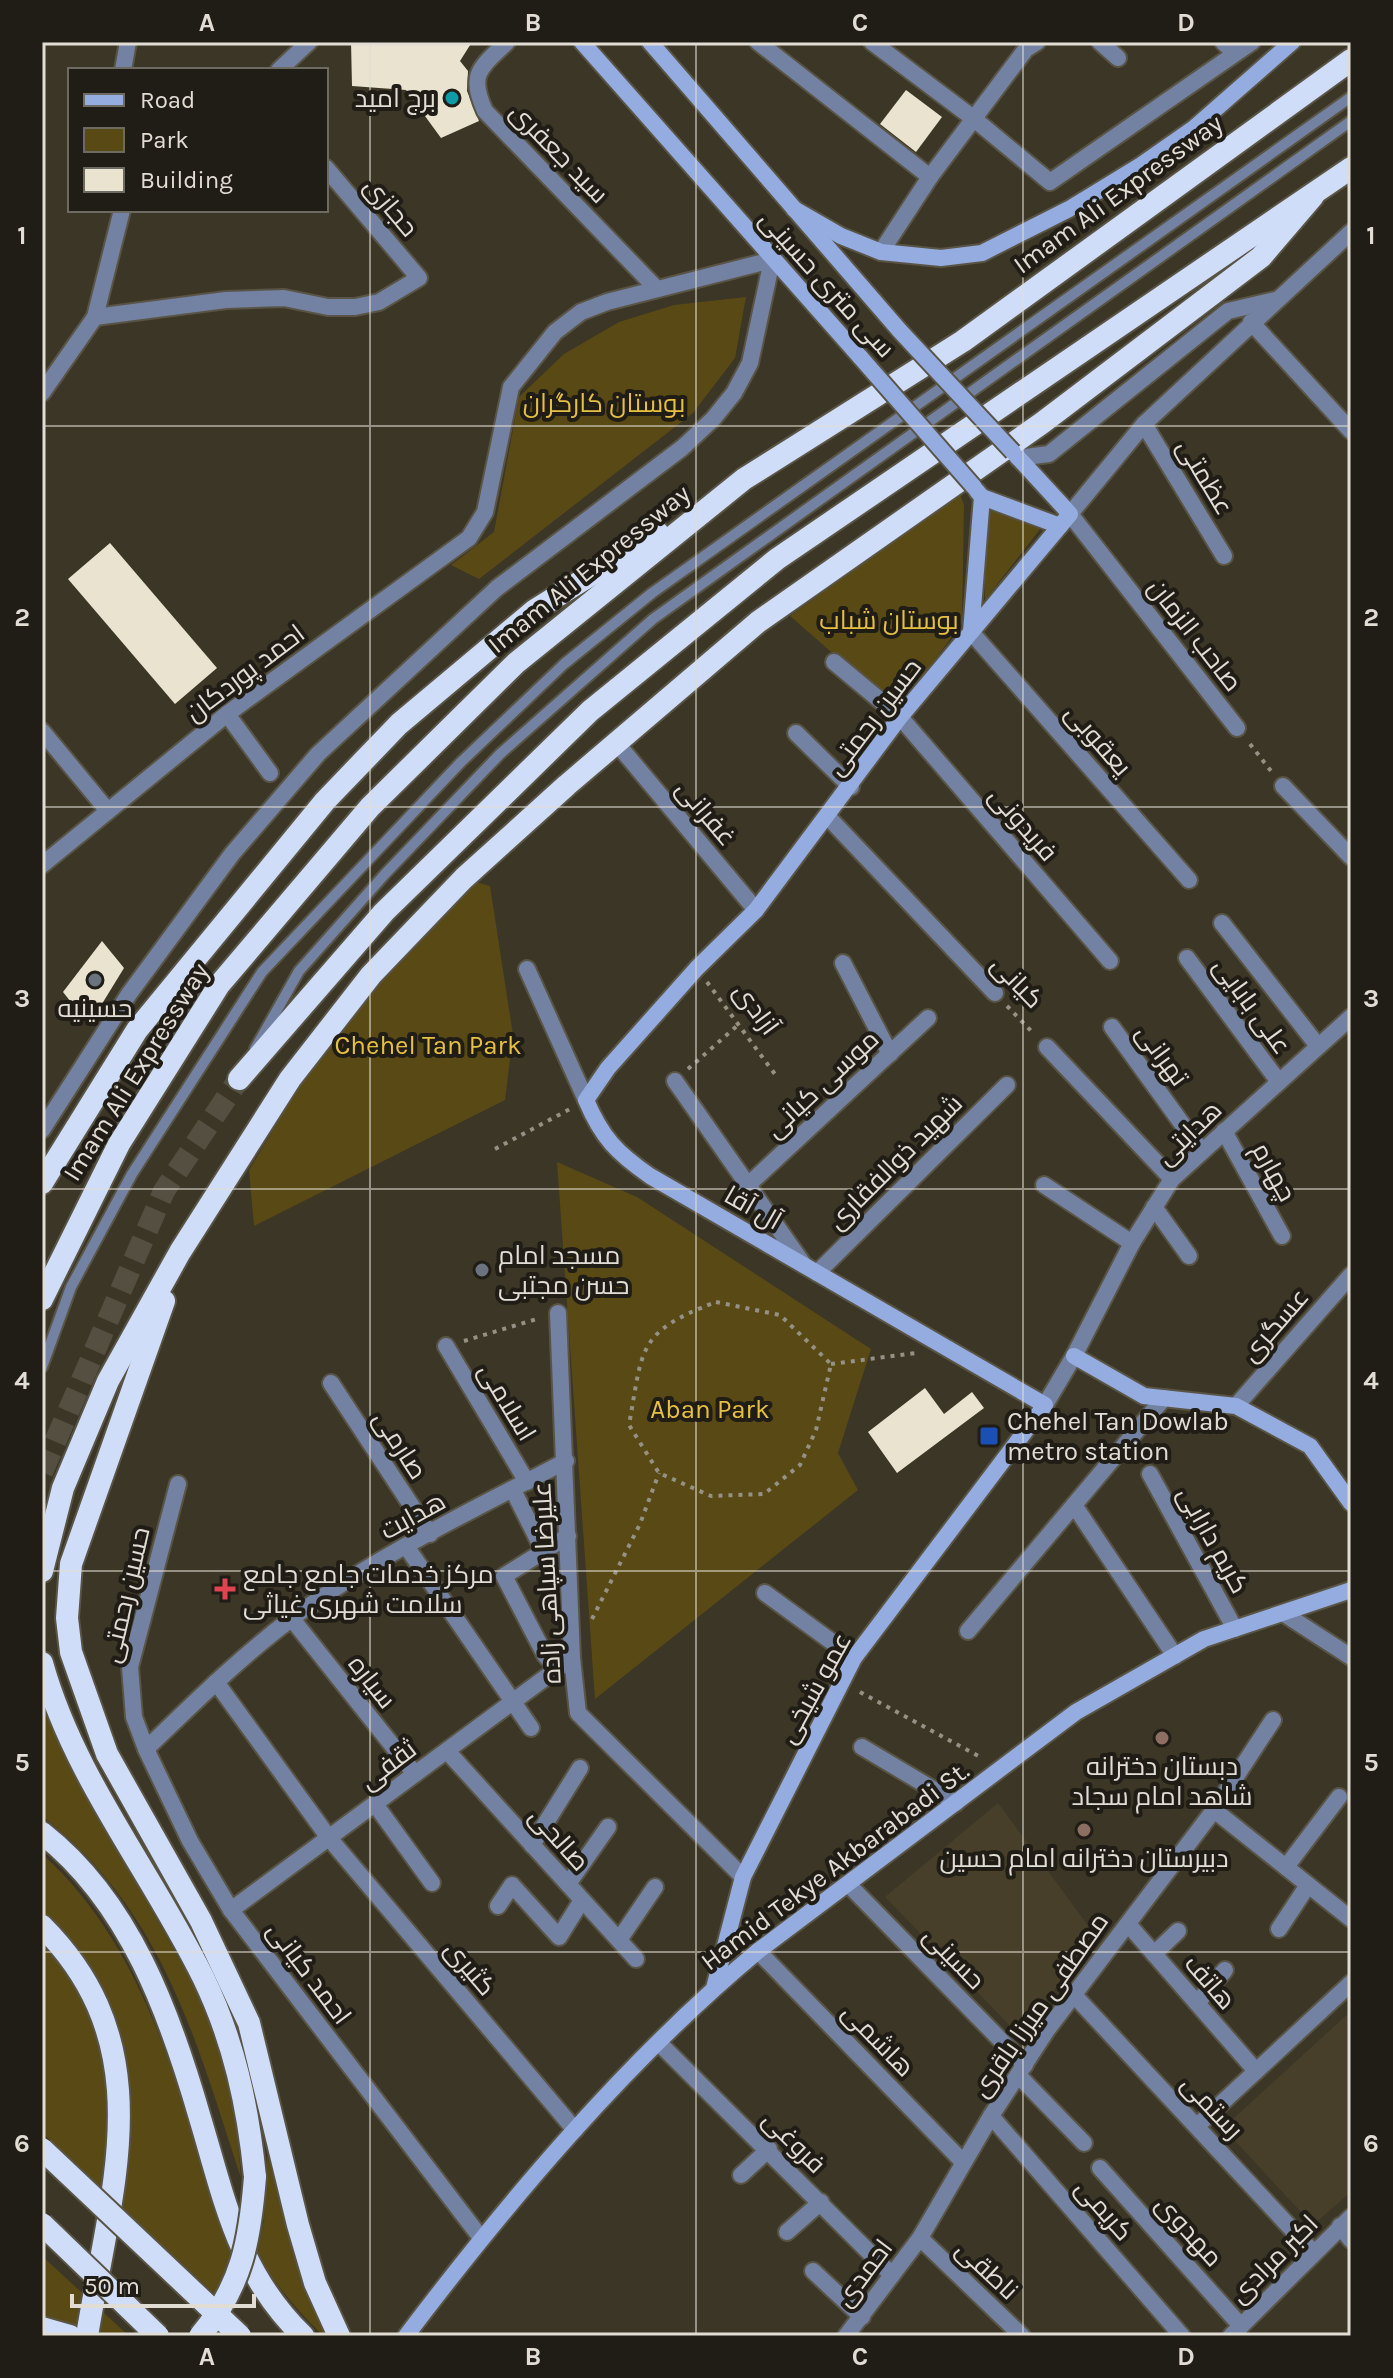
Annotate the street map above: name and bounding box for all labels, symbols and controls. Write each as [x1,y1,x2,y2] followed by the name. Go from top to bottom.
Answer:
[199,7,215,38] text: A
[525,7,541,38] text: B
[852,7,868,38] text: C
[1177,7,1195,38] text: D
[68,68,328,212] legend
[355,83,436,115] place label: برج امید
[140,86,195,114] text: Road
[443,89,461,107] marker: برج امید
[503,96,615,210] street label: سید جعفری
[1007,108,1229,280] street label: Imam Ali Expressway
[140,126,189,154] text: Park
[140,166,233,194] text: Building
[357,171,425,243] street label: حجازی
[753,204,901,364] street label: سی متری حسینی
[17,220,27,251] text: 1
[1366,220,1376,251] text: 1
[523,388,685,419] park label: بوستان کارگران
[1170,433,1240,521] street label: عظمتی
[482,478,696,660] street label: Imam Ali Expressway
[1141,572,1249,698] street label: صاحب الزمان
[14,602,30,633] text: 2
[1363,602,1379,633] text: 2
[819,605,959,636] park label: بوستان شباب
[179,618,312,729] street label: احمد پوردکان
[820,652,928,782] street label: حسین رحمتی
[1058,698,1138,782] street label: یعقوبی
[669,774,743,852] street label: غفرانی
[982,780,1064,868] street label: فریدونی
[984,949,1050,1015] street label: کیانی
[1207,952,1297,1060] street label: علی بابایی
[56,957,216,1187] street label: Imam Ali Expressway
[86,971,104,989] marker: حسینیه
[727,977,785,1041] street label: آزادی
[14,983,30,1014] text: 3
[1363,983,1379,1014] text: 3
[58,993,132,1024] place label: حسینیه
[1129,1018,1195,1092] street label: تهرانی
[759,1024,885,1144] street label: موسی کیانی
[334,1030,522,1061] park label: Chehel Tan Park
[821,1088,969,1236] street label: شهید ذوالفقاری
[1150,1094,1228,1172] street label: هدایتی
[1244,1137,1303,1208] street label: چهارم
[719,1179,787,1237] street label: آل آقا
[498,1240,629,1301] place label: مسجد امام حسن مجتبی
[473,1261,491,1279] marker: مسجد امام حسن مجتبی
[1235,1282,1315,1368] street label: عسگری
[472,1357,542,1447] street label: اسلامی
[14,1365,30,1396] text: 4
[1363,1365,1379,1396] text: 4
[650,1394,770,1425] park label: Aban Park
[366,1405,434,1485] street label: صارمی
[1007,1406,1229,1467] place label: Chehel Tan Dowlab metro station
[978,1425,1000,1447] marker: Chehel Tan Dowlab metro station
[526,1481,569,1685] street label: علیرضا سپاهی زاده
[1169,1481,1255,1600] street label: کریم دارابی
[375,1486,451,1546] street label: هدایت
[95,1524,157,1666] street label: حسین رحمتی
[243,1559,494,1620] place label: مرکز خدمات جامع جامع سلامت شهری غیاثی
[214,1578,236,1600] marker: مرکز خدمات جامع جامع سلامت شهری غیاثی
[772,1627,858,1749] street label: عمو شیخی
[342,1649,402,1715] street label: سیاره
[1153,1729,1171,1747] marker: دبستان دخترانه شاهد امام سجاد
[353,1734,423,1796] street label: ثقفی
[14,1747,30,1778] text: 5
[1363,1747,1379,1778] text: 5
[1071,1751,1253,1814] place label: دبستان دخترانه شاهد امام سجاد
[695,1755,975,1977] street label: Hamid Tekye Akbarabadi St.
[522,1801,596,1877] street label: صالحی
[1075,1821,1093,1839] marker: دبیرستان دخترانه امام حسین
[939,1843,1229,1876] place label: دبیرستان دخترانه امام حسین
[965,1907,1115,2103] street label: مصطفی میرزا باقری
[260,1916,358,2030] street label: احمد کیانی
[917,1920,991,1996] street label: حسینی
[438,1934,502,2002] street label: کثیری
[1178,1948,1242,2016] street label: هاتف
[835,1997,921,2083] street label: هاشمی
[1175,2068,1249,2146] street label: رستمی
[756,2104,832,2180] street label: فروغی
[14,2128,30,2159] text: 6
[1363,2128,1379,2159] text: 6
[1069,2173,1139,2247] street label: کریمی
[1149,2189,1229,2273] street label: مهدوی
[1223,2208,1325,2310] street label: اکبر مرادی
[829,2233,899,2313] street label: احمدی
[950,2234,1024,2306] street label: ناطقی
[72,2258,254,2308] scale bar
[84,2272,140,2300] text: 50 m
[199,2341,215,2372] text: A
[525,2341,541,2372] text: B
[852,2341,868,2372] text: C
[1177,2341,1195,2372] text: D

